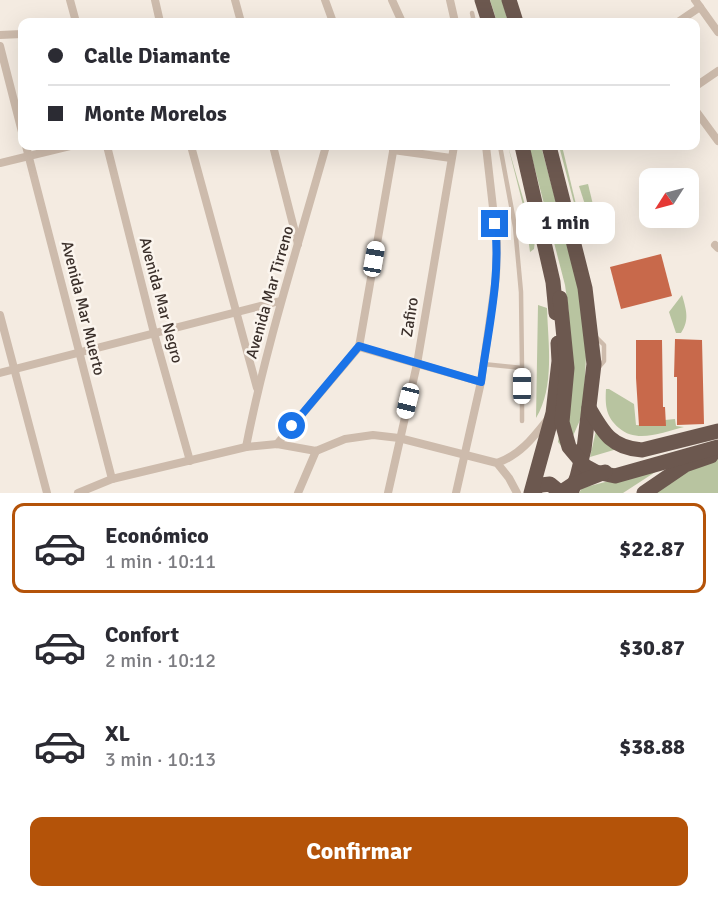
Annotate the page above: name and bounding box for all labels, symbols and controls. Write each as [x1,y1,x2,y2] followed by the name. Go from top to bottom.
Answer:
[84,42,230,69] text: Calle Diamante
[84,100,227,127] text: Monte Morelos
[639,168,699,228] north arrow
[639,168,699,228] map controls
[516,203,615,245] callout: 1 min
[481,210,508,237] route end
[541,210,590,235] text: 1 min
[241,224,298,361] street label: Avenida Mar Tirreno
[135,235,187,365] street label: Avenida Mar Negro
[57,239,109,378] street label: Avenida Mar Muerto
[362,240,386,278] car
[397,296,423,339] street label: Zafiro
[513,368,531,404] car
[395,381,421,421] car
[278,412,305,439] route start
[33,521,87,575] icon: car
[105,522,209,549] text: Económico
[619,535,685,562] text: $22.87
[105,549,216,574] text: 1 min · 10:11
[33,620,87,674] icon: car
[105,621,179,648] text: Confort
[619,634,685,661] text: $30.87
[105,648,216,673] text: 2 min · 10:12
[33,719,87,773] icon: car
[105,720,130,747] text: XL
[619,733,685,760] text: $38.88
[105,747,216,772] text: 3 min · 10:13
[30,817,688,886] button: Confirmar

